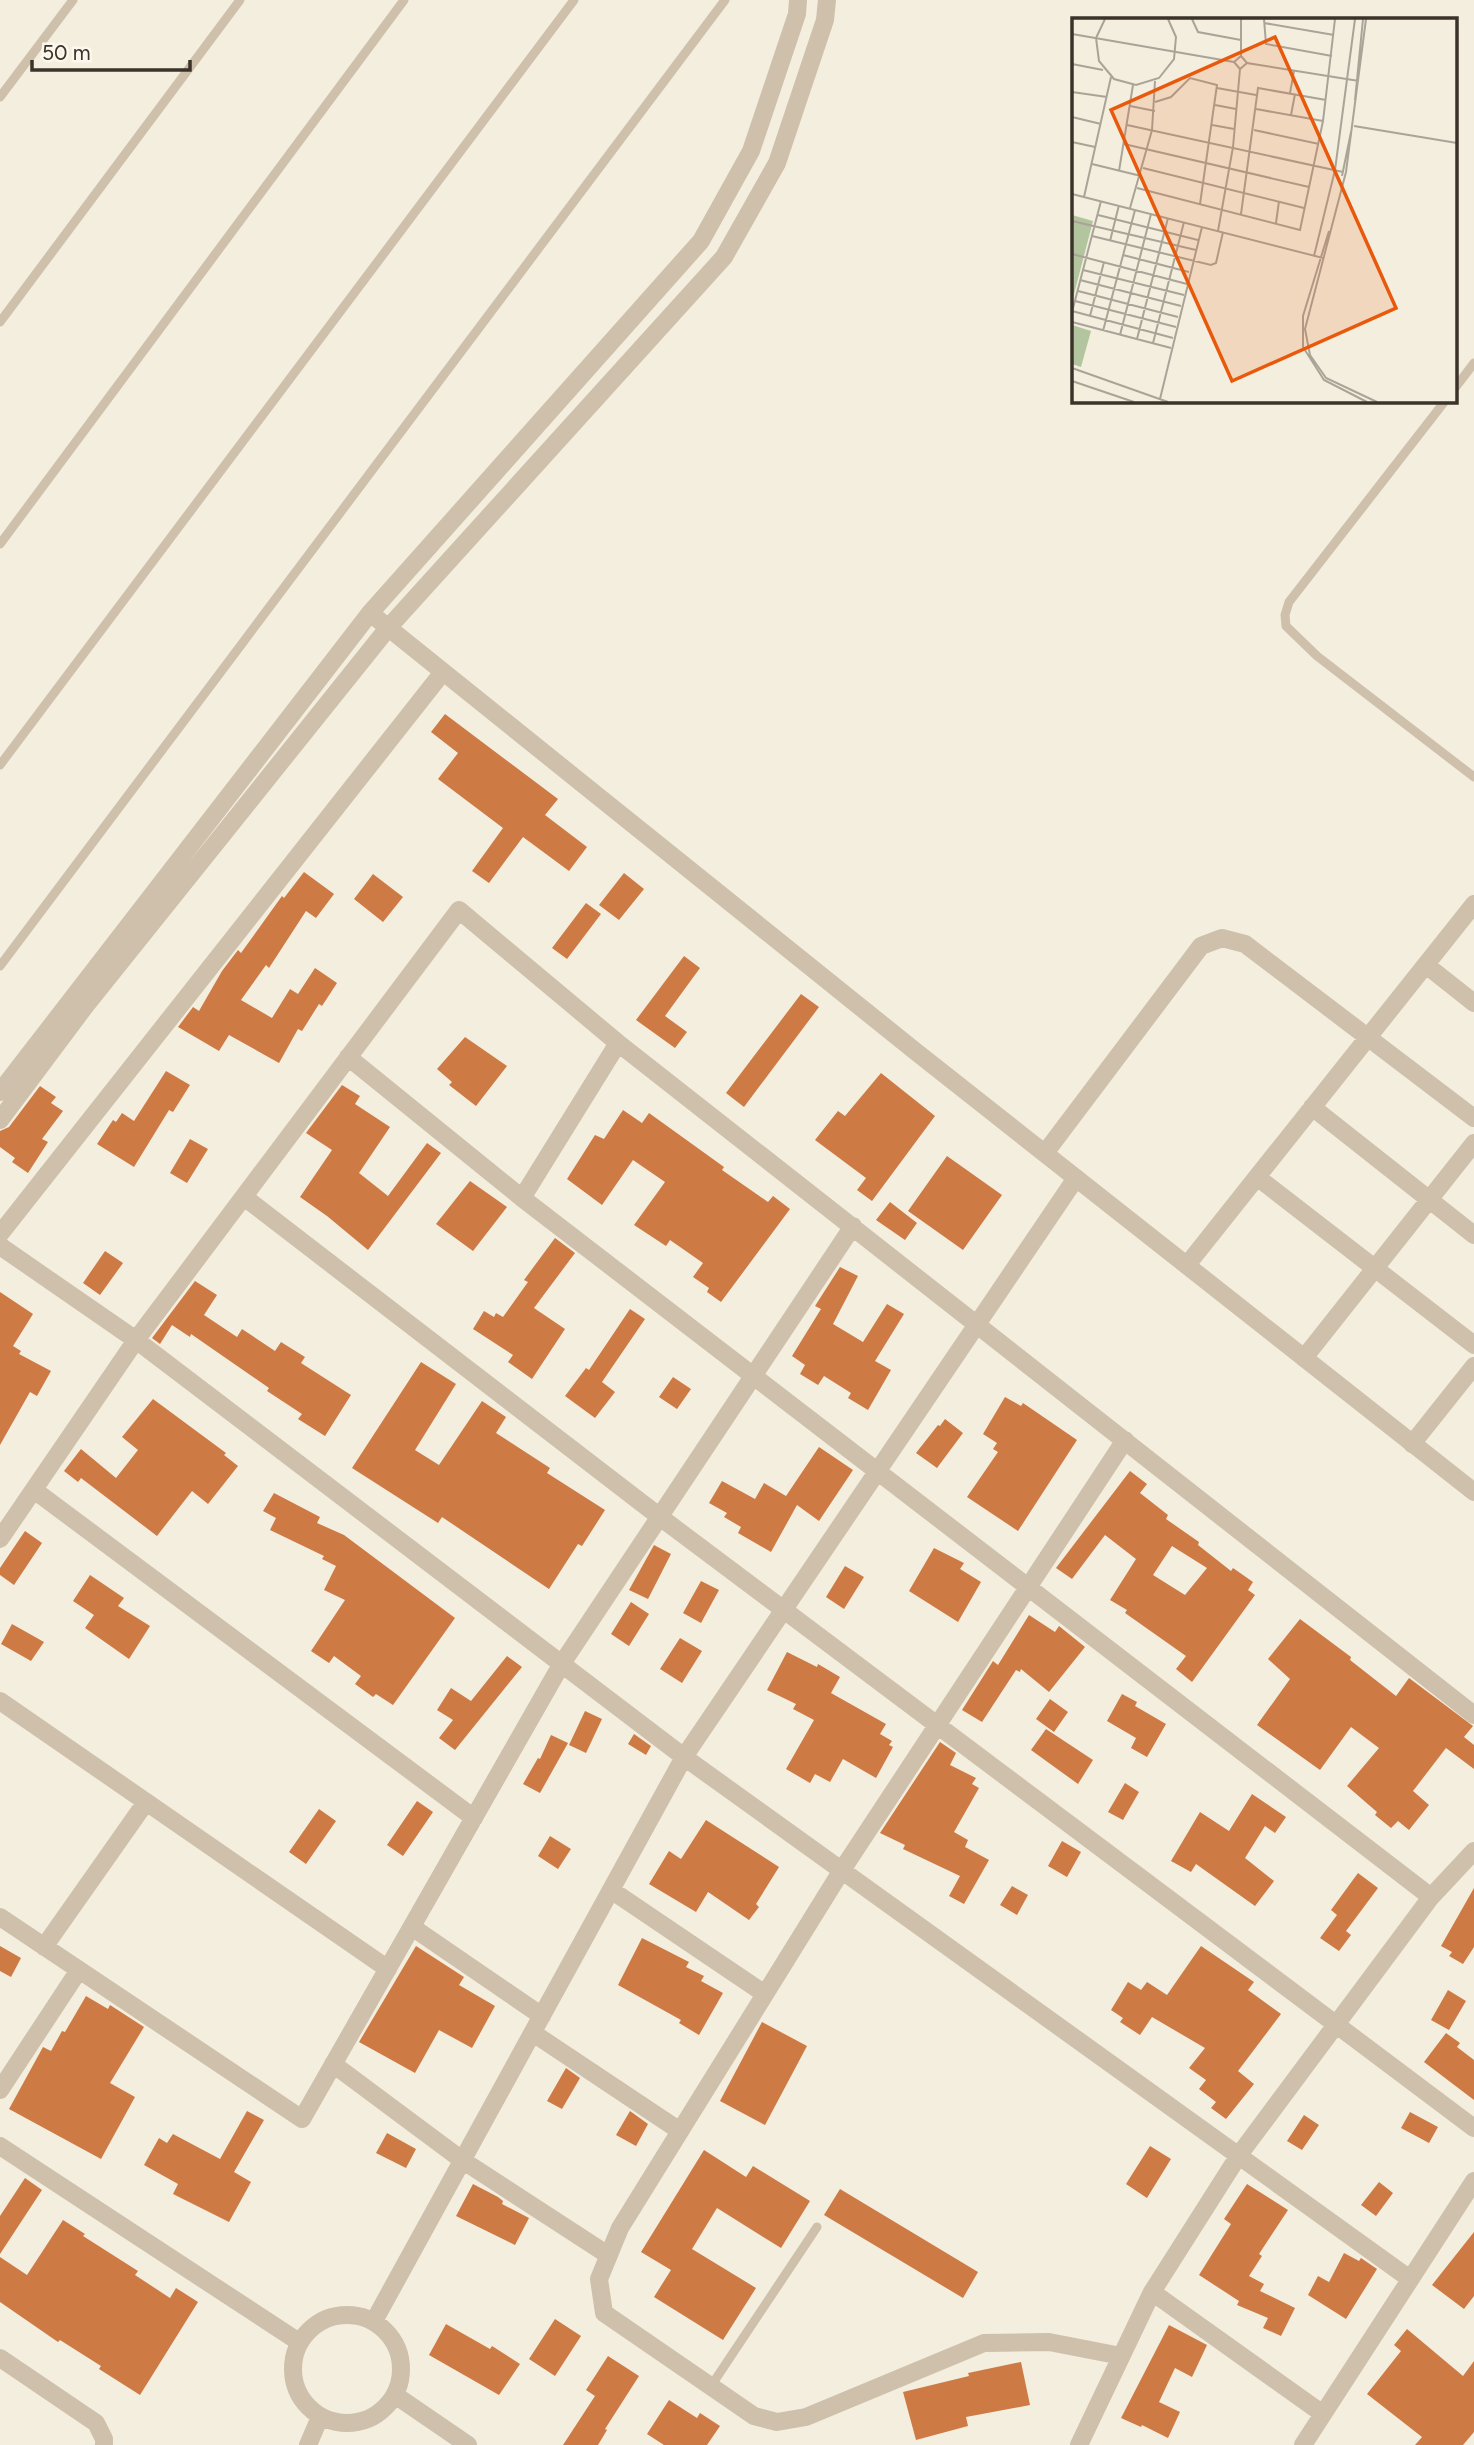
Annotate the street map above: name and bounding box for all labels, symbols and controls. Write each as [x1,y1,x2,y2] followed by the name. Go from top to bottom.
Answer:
[1072,18,1456,402] inset map
[32,28,189,72] scale bar
[42,40,91,65] text: 50 m

